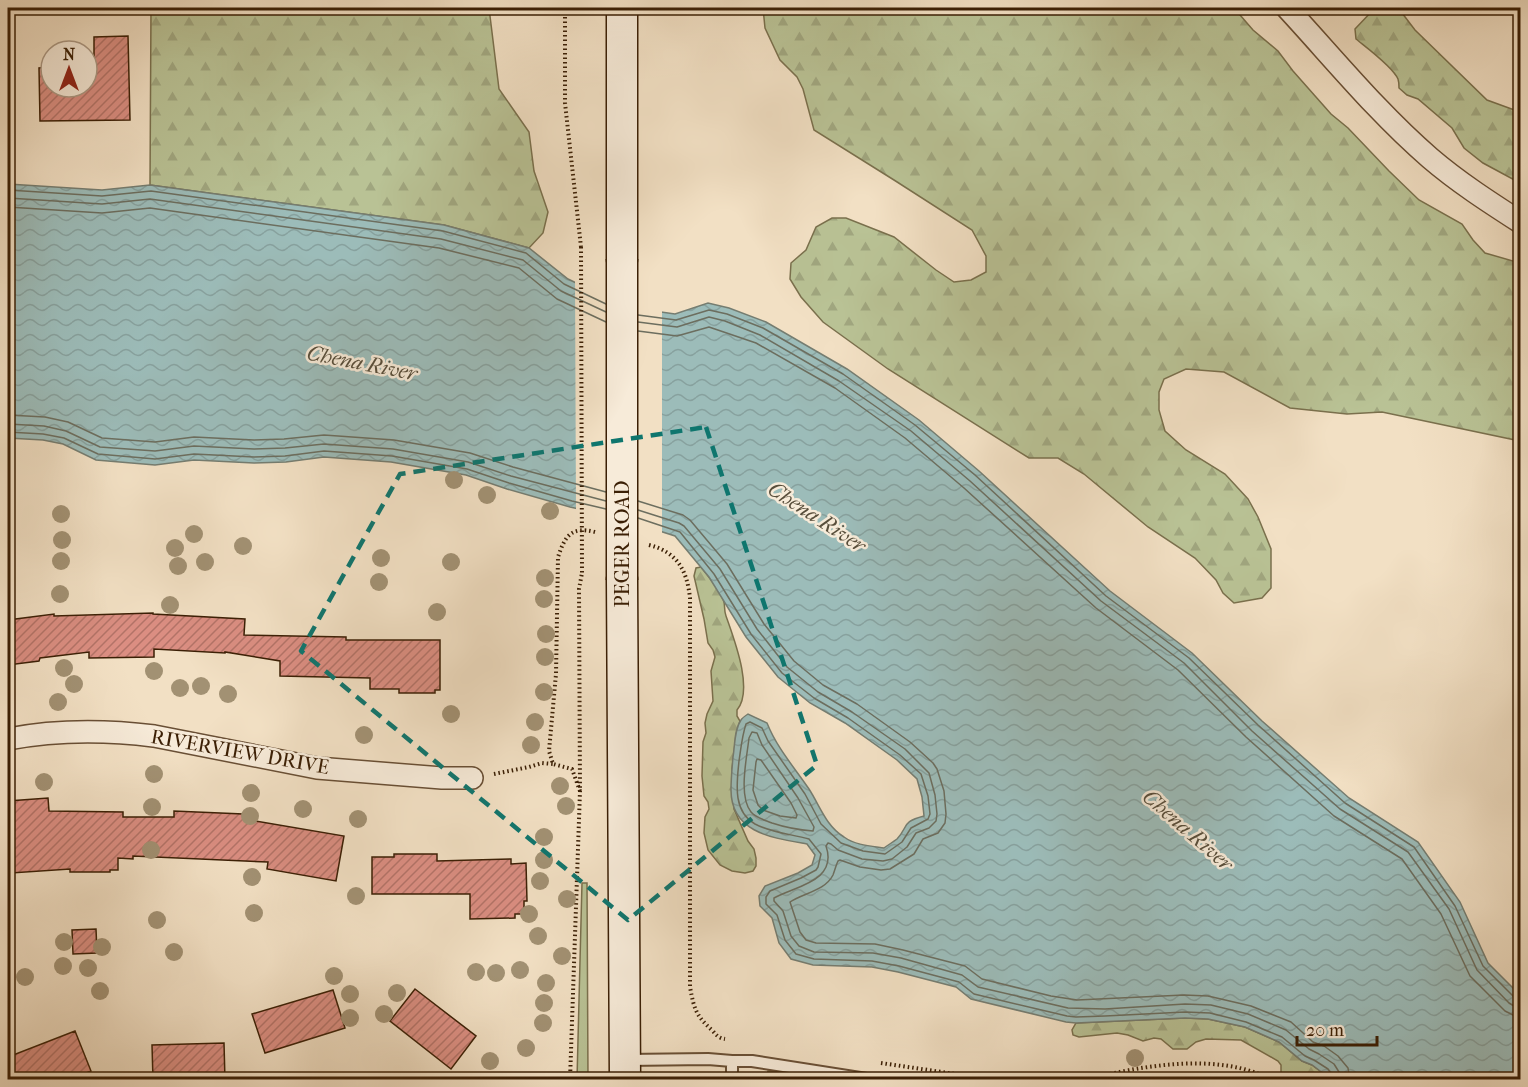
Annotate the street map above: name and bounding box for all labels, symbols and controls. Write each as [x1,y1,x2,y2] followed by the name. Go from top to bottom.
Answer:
[39,39,99,99] north arrow
[63,45,76,64] text: N
[305,341,421,386] water label: Chena River
[764,477,872,558] water label: Chena River
[611,481,634,607] street label: PEGER ROAD
[149,725,331,779] street label: RIVERVIEW DRIVE
[1138,784,1239,877] water label: Chena River
[1297,1009,1376,1047] scale bar
[1306,1020,1344,1041] text: 20 m

